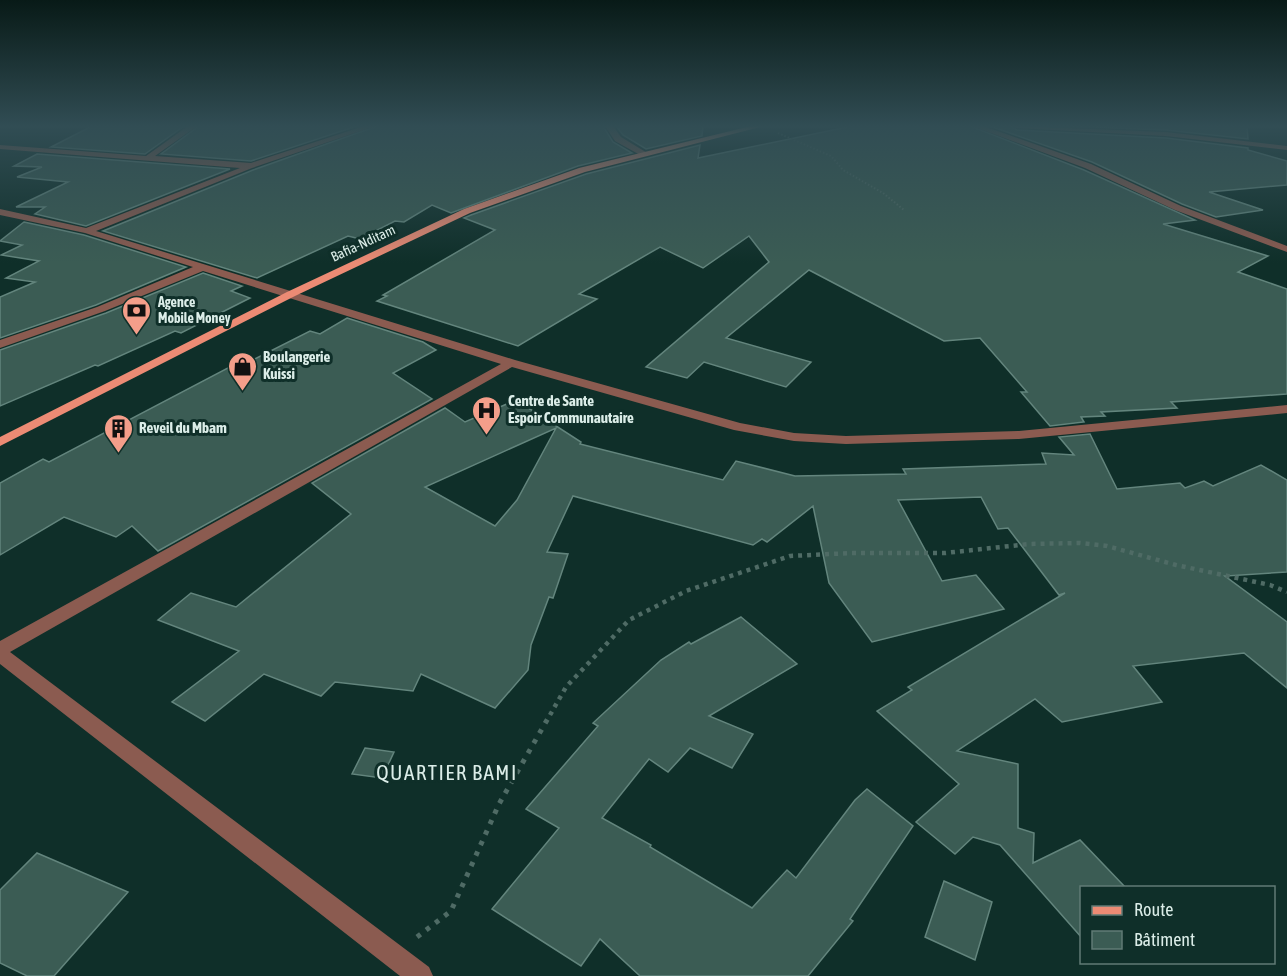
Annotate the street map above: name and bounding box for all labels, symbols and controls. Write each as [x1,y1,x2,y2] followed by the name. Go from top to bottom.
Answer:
[328,221,398,265] street label: Bafia-Nditam
[121,294,153,336] bank icon: Agence Mobile Money
[157,294,231,326] place label: Agence Mobile Money
[263,348,330,382] place label: Boulangerie Kuissi
[226,350,258,392] shop icon: Boulangerie Kuissi
[508,392,634,426] place label: Centre de Sante Espoir Communautaire
[471,394,503,436] hospital icon: Centre de Sante Espoir Communautaire
[102,412,134,454] building icon: Reveil du Mbam
[139,419,227,436] place label: Reveil du Mbam
[376,760,518,784] district label: QUARTIER BAMI
[1080,886,1275,964] legend
[1134,899,1173,920] text: Route
[1134,929,1195,950] text: Bâtiment

